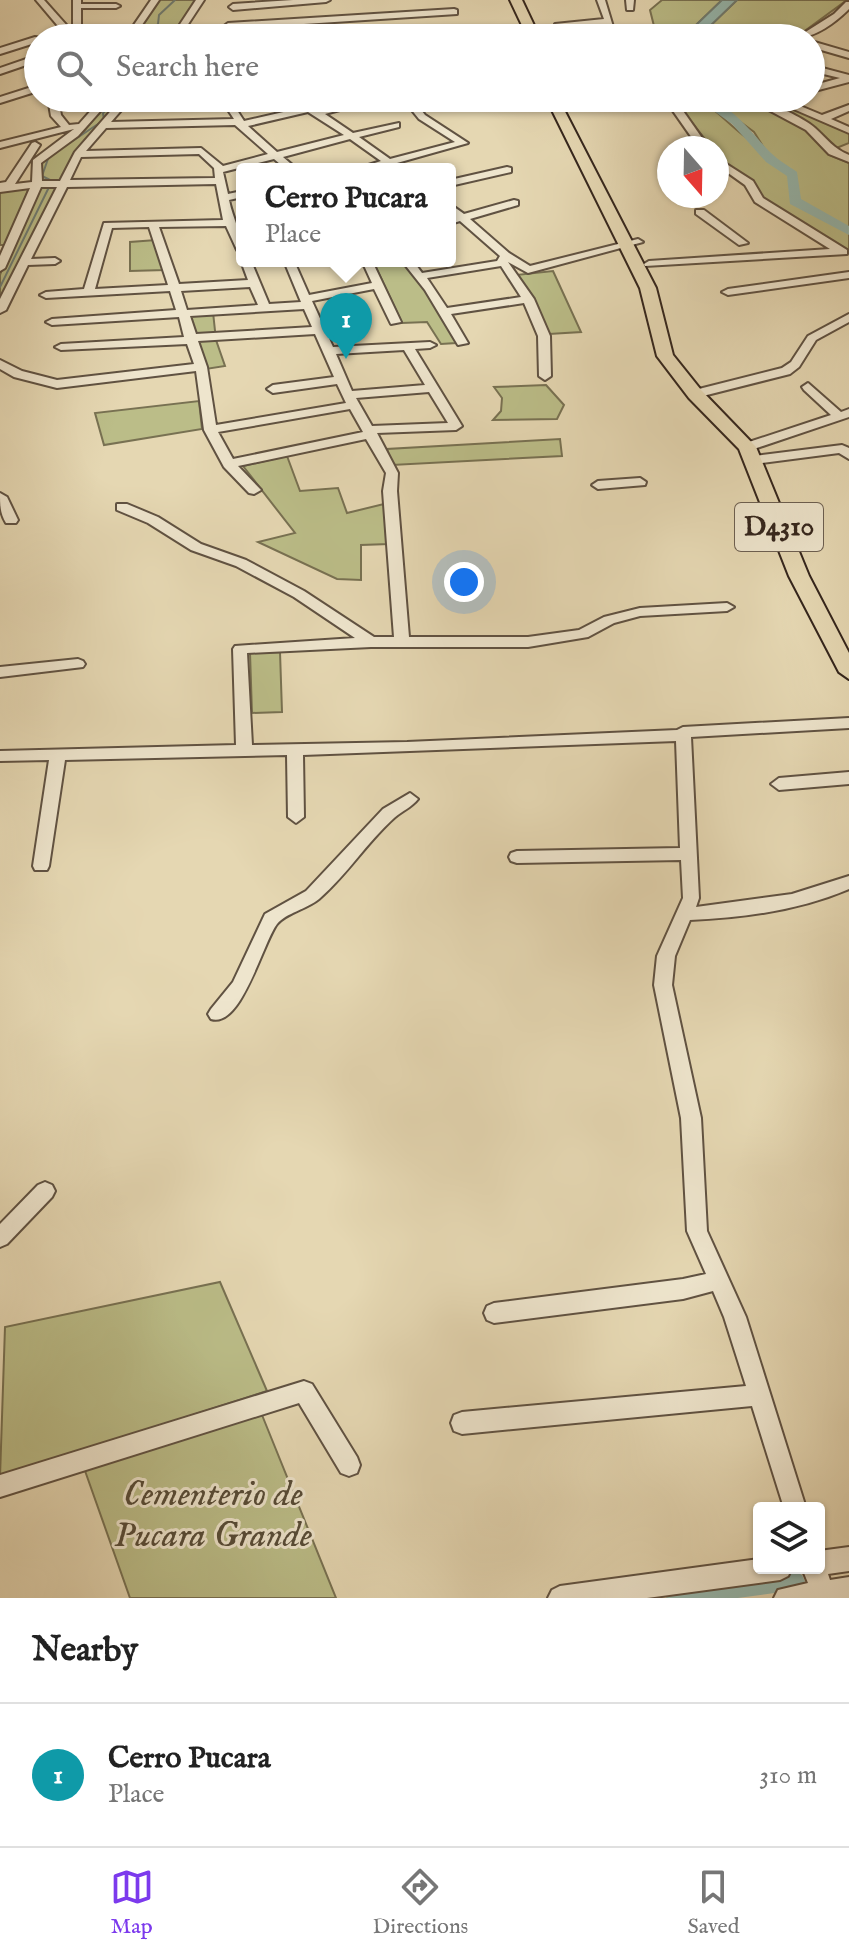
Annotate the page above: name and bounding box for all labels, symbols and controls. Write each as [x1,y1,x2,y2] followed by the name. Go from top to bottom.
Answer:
[24,24,825,112] search box
[52,46,96,90] icon: search
[116,49,259,87] text: Search here
[657,136,729,208] north arrow
[236,163,456,267] popup
[265,180,427,218] text: Cerro Pucara
[265,218,321,251] text: Place
[320,293,372,359] pin: 1
[735,503,823,551] road number: D4310
[444,562,484,602] your location
[114,1472,312,1559] park label: Cementerio de Pucara Grande
[753,1502,825,1574] map controls
[753,1502,825,1574] button: layers
[32,1629,138,1672] text: Nearby
[108,1740,271,1778] text: Cerro Pucara
[53,1759,63,1792] text: 1
[759,1759,817,1792] text: 310 m
[108,1778,164,1811] text: Place
[110,1865,154,1941] tab: Map
[373,1865,468,1941] tab: Directions
[687,1865,739,1941] tab: Saved

